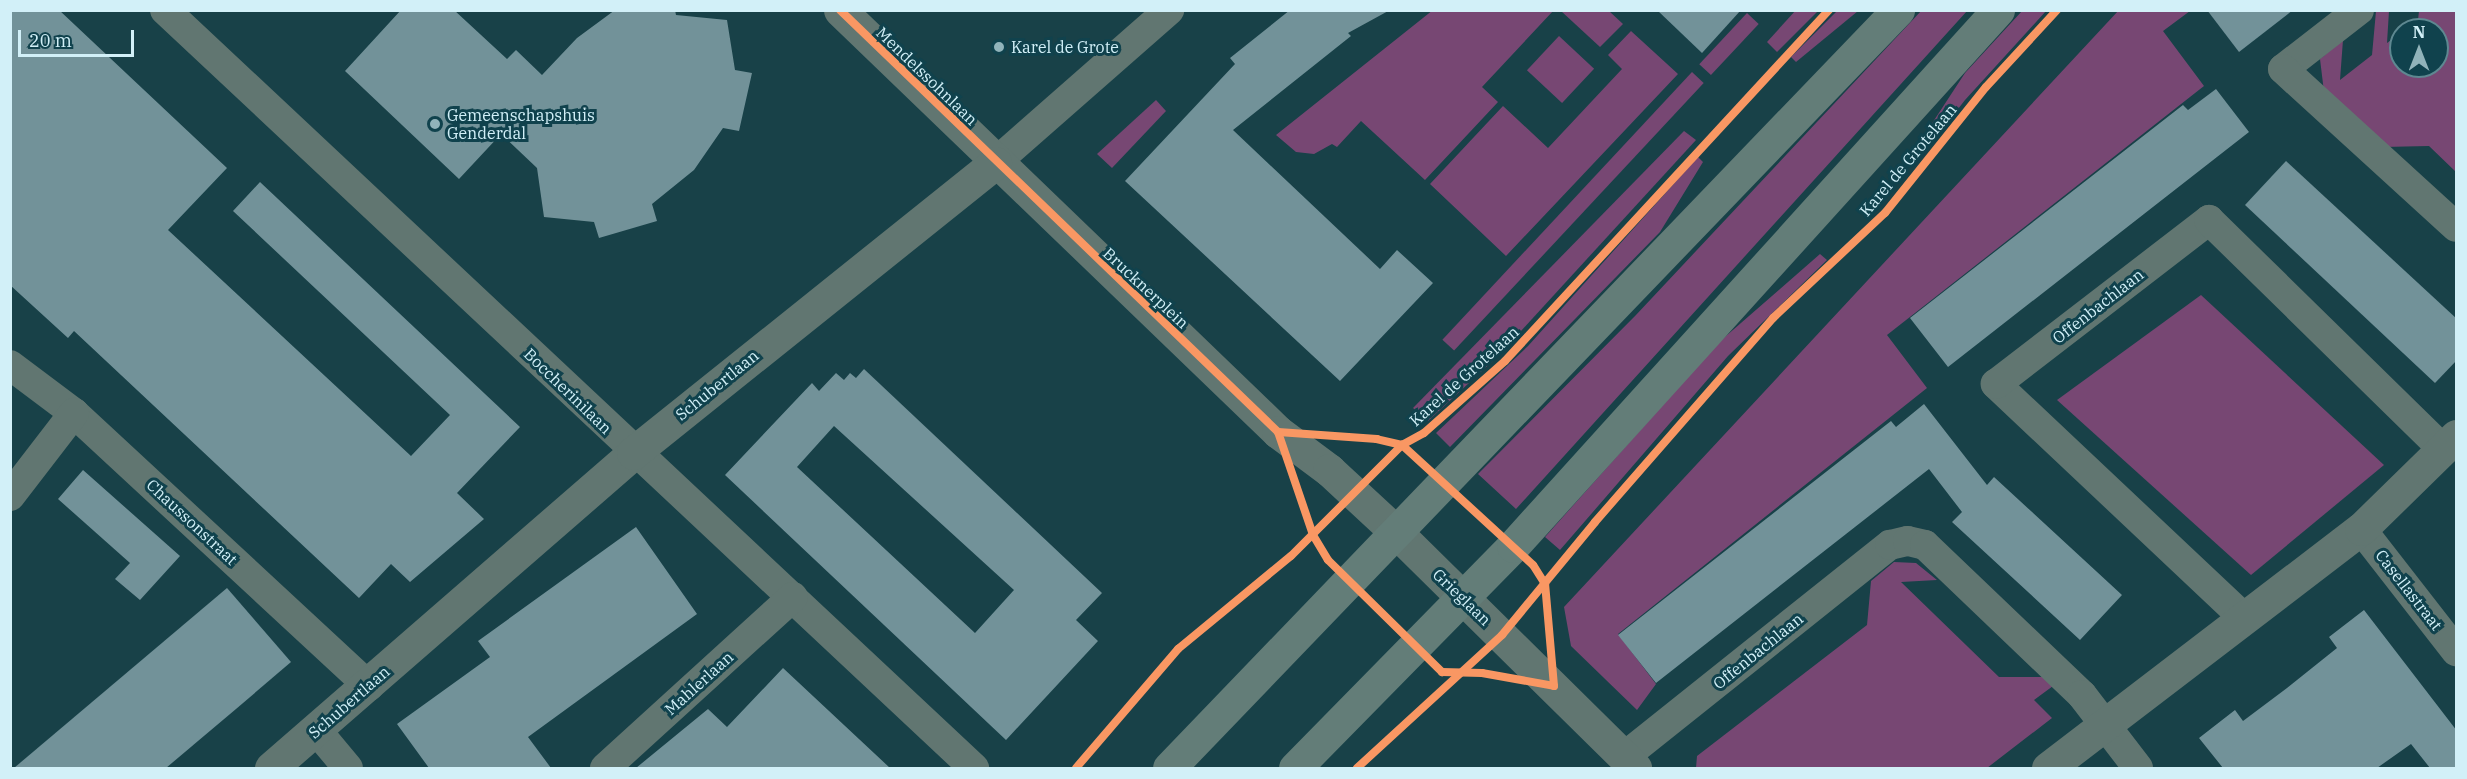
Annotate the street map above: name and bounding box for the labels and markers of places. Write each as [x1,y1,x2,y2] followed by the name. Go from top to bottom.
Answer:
[1011,37,1119,57] place label: Karel de Grote
[992,40,1006,54] marker: Karel de Grote
[447,105,595,143] place label: Gemeenschapshuis Genderdal
[428,117,442,131] marker: Gemeenschapshuis Genderdal

